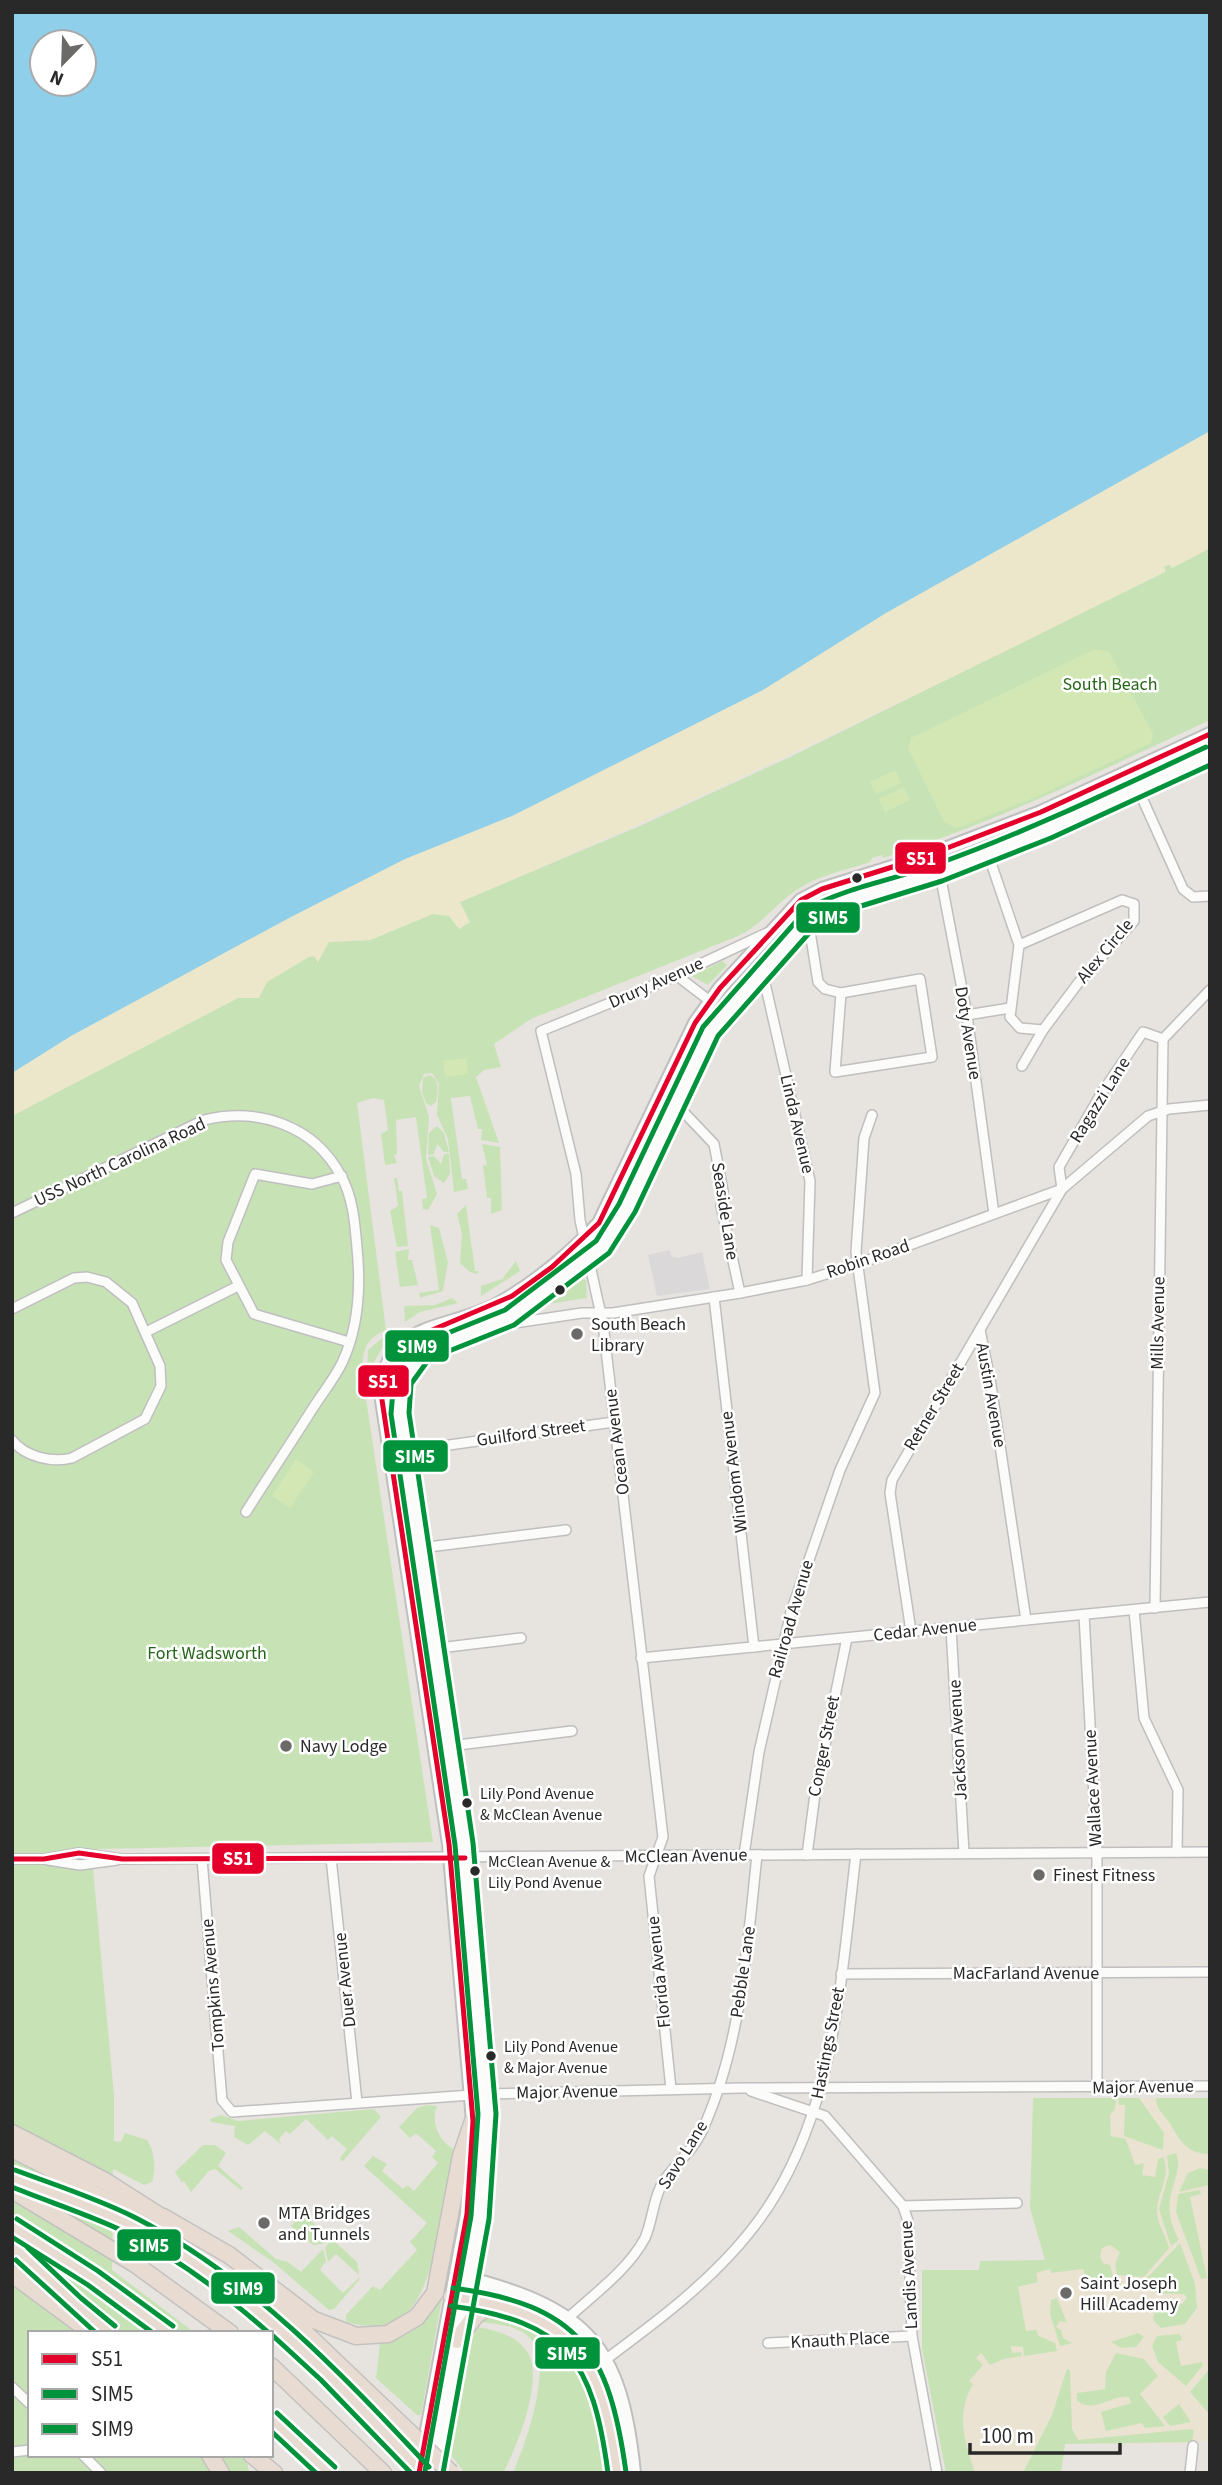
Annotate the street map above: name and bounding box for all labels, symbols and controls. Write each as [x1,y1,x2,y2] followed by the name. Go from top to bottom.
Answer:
[28,28,98,98] north arrow
[46,62,68,92] text: N
[1063,672,1157,697] park label: South Beach
[894,841,947,875] line badge: S51
[906,846,936,873] text: S51
[850,871,864,885] unlabelled marker
[795,901,861,934] line badge: SIM5
[808,905,848,932] text: SIM5
[1071,913,1139,989] street label: Alex Circle
[605,951,707,1015] street label: Drury Avenue
[948,985,988,1081] street label: Doty Avenue
[1064,1052,1136,1148] street label: Ragazzi Lane
[773,1072,821,1176] street label: Linda Avenue
[30,1111,210,1213] street label: USS North Carolina Road
[705,1160,745,1262] street label: Seaside Lane
[823,1233,913,1285] street label: Robin Road
[1145,1276,1171,1370] street label: Mills Avenue
[553,1283,567,1297] unlabelled marker
[591,1312,686,1358] place label: South Beach Library
[569,1326,585,1342] marker: South Beach Library
[384,1329,450,1363] line badge: SIM9
[397,1334,437,1361] text: SIM9
[969,1341,1013,1449] street label: Austin Avenue
[898,1358,970,1456] street label: Retner Street
[357,1364,410,1398] line badge: S51
[368,1369,398,1396] text: S51
[598,1388,636,1496] street label: Ocean Avenue
[714,1410,754,1534] street label: Windom Avenue
[475,1413,587,1453] street label: Guilford Street
[382,1439,449,1473] line badge: SIM5
[395,1444,435,1471] text: SIM5
[762,1557,820,1681] street label: Railroad Avenue
[872,1612,978,1648] street label: Cedar Avenue
[147,1641,267,1666] park label: Fort Wadsworth
[942,1679,974,1801] street label: Jackson Avenue
[802,1693,846,1799] street label: Conger Street
[1077,1729,1109,1847] street label: Wallace Avenue
[300,1734,387,1759] place label: Navy Lodge
[278,1738,294,1754] marker: Navy Lodge
[480,1783,602,1826] place label: Lily Pond Avenue & McClean Avenue
[460,1796,474,1810] marker: Lily Pond Avenue & McClean Avenue
[211,1842,265,1875] line badge: S51
[624,1842,748,1870] street label: McClean Avenue
[223,1846,253,1873] text: S51
[488,1851,610,1894] place label: McClean Avenue & Lily Pond Avenue
[1053,1863,1155,1888] place label: Finest Fitness
[468,1864,482,1878] marker: McClean Avenue & Lily Pond Avenue
[1031,1867,1047,1883] marker: Finest Fitness
[641,1915,677,2029] street label: Florida Avenue
[195,1918,231,2052] street label: Tompkins Avenue
[724,1924,762,2019] street label: Pebble Lane
[328,1931,362,2029] street label: Duer Avenue
[953,1961,1099,1986] street label: MacFarland Avenue
[805,1985,851,2101] street label: Hastings Street
[504,2036,618,2079] place label: Lily Pond Avenue & Major Avenue
[484,2049,498,2063] marker: Lily Pond Avenue & Major Avenue
[1092,2074,1194,2100] street label: Major Avenue
[516,2079,618,2105] street label: Major Avenue
[652,2116,714,2194] street label: Savo Lane
[278,2201,370,2247] place label: MTA Bridges and Tunnels
[256,2215,272,2231] marker: MTA Bridges and Tunnels
[894,2220,924,2330] street label: Landis Avenue
[116,2228,182,2262] line badge: SIM5
[129,2233,169,2260] text: SIM5
[210,2271,276,2305] line badge: SIM9
[1080,2271,1179,2317] place label: Saint Joseph Hill Academy
[223,2276,263,2303] text: SIM9
[1058,2285,1074,2301] marker: Saint Joseph Hill Academy
[790,2325,890,2355] street label: Knauth Place
[28,2331,273,2457] legend
[534,2336,601,2370] line badge: SIM5
[547,2341,587,2368] text: SIM5
[91,2344,123,2374] text: S51
[91,2379,133,2409] text: SIM5
[970,2412,1120,2456] scale bar
[91,2414,133,2444] text: SIM9
[981,2421,1034,2451] text: 100 m

